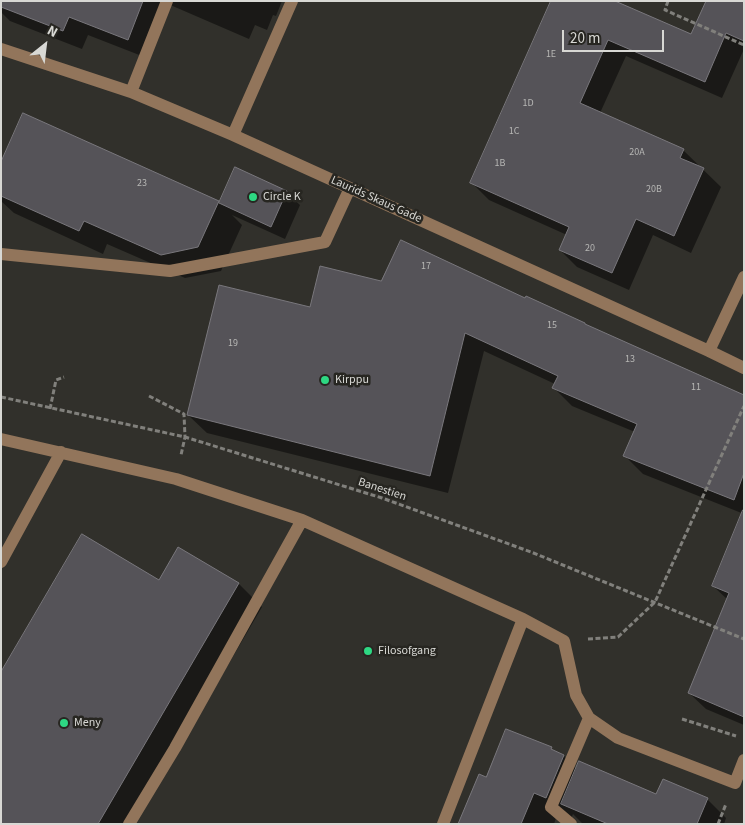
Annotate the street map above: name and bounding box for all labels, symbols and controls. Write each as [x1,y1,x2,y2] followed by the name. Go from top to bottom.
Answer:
[20,20,70,70] north arrow
[565,20,668,52] scale bar
[43,21,61,43] text: N
[570,28,600,49] text: 20 m
[546,49,556,61] house number: 1E
[522,98,534,110] house number: 1D
[509,126,519,138] house number: 1C
[629,147,645,159] house number: 20A
[495,158,505,170] house number: 1B
[328,174,424,226] street label: Laurids Skaus Gade
[137,178,147,190] house number: 23
[646,184,662,196] house number: 20B
[263,190,301,204] place label: Circle K
[247,191,259,203] marker: Circle K
[585,243,595,255] house number: 20
[421,261,431,273] house number: 17
[547,320,557,332] house number: 15
[228,338,238,350] house number: 19
[625,354,635,366] house number: 13
[335,373,369,387] place label: Kirppu
[319,374,331,386] marker: Kirppu
[691,382,701,394] house number: 11
[356,475,408,505] street label: Banestien
[378,644,436,658] place label: Filosofgang
[362,645,374,657] marker: Filosofgang
[74,716,101,730] place label: Meny
[58,717,70,729] marker: Meny

